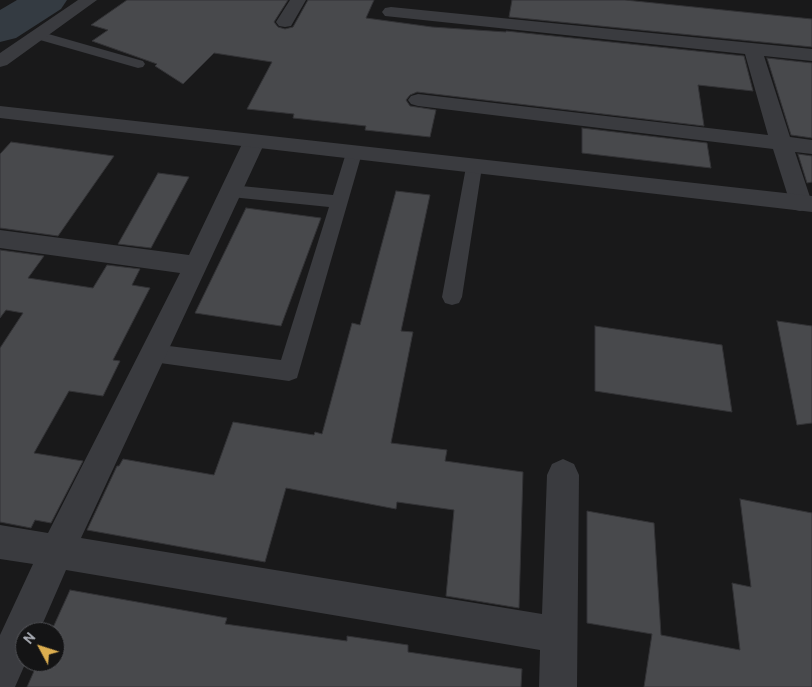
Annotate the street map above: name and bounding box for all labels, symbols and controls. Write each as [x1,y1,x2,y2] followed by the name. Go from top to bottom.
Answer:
[15,622,65,672] north arrow
[19,628,39,648] text: N

